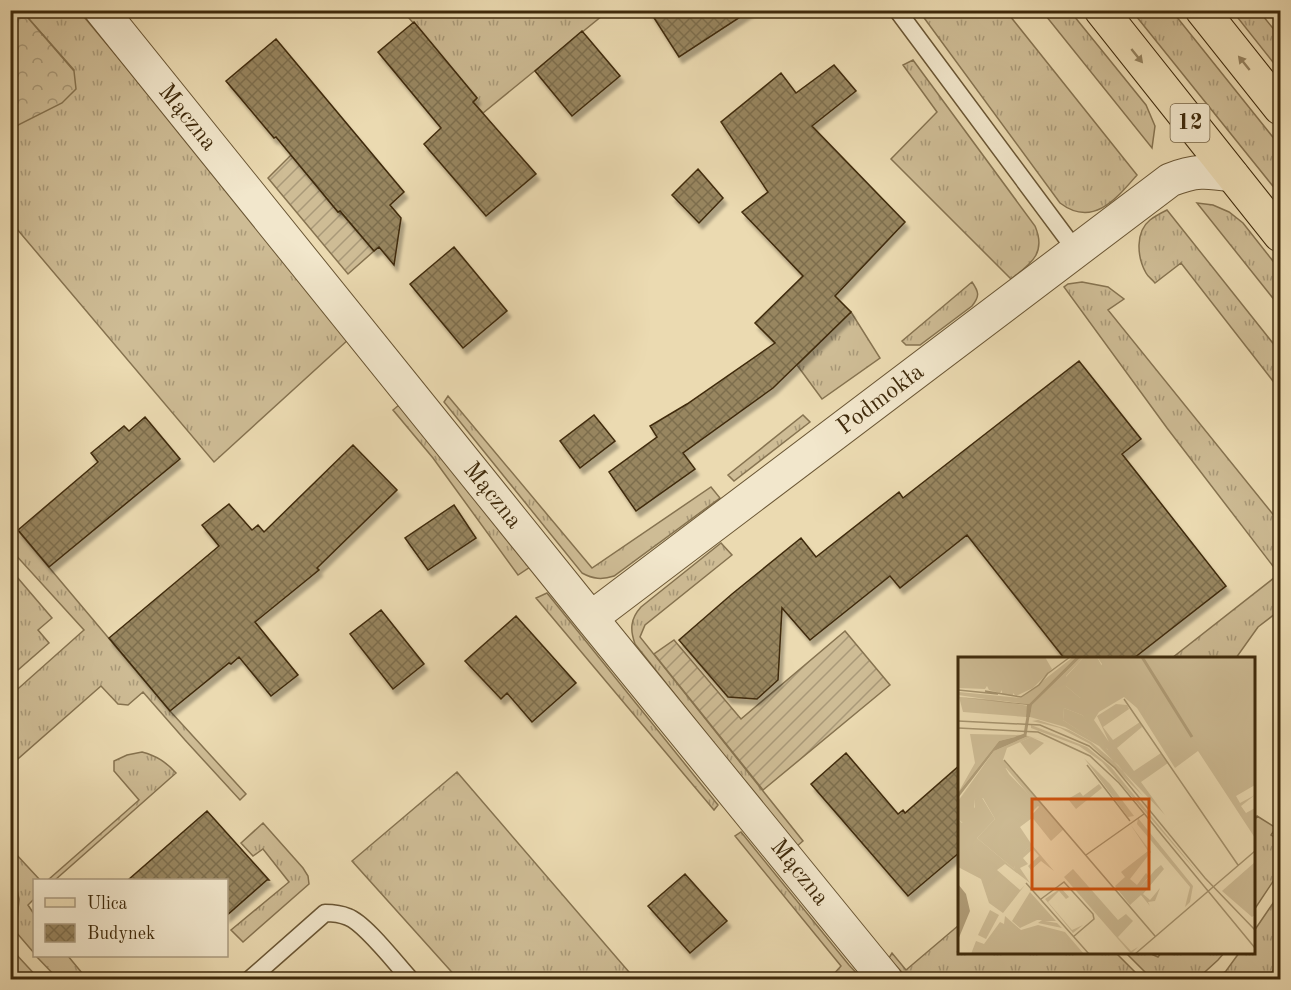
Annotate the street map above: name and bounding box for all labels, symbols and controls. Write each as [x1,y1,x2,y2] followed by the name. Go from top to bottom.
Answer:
[1131,48,1144,64] one-way arrow
[1238,55,1250,70] one-way arrow
[153,80,221,156] street label: Mączna
[1170,104,1210,142] road number: 12
[833,360,929,440] street label: Podmokła
[458,458,526,534] street label: Mączna
[958,657,1255,954] inset map
[765,835,833,911] street label: Mączna
[33,879,228,957] legend
[87,895,128,913] text: Ulica
[87,925,155,943] text: Budynek

